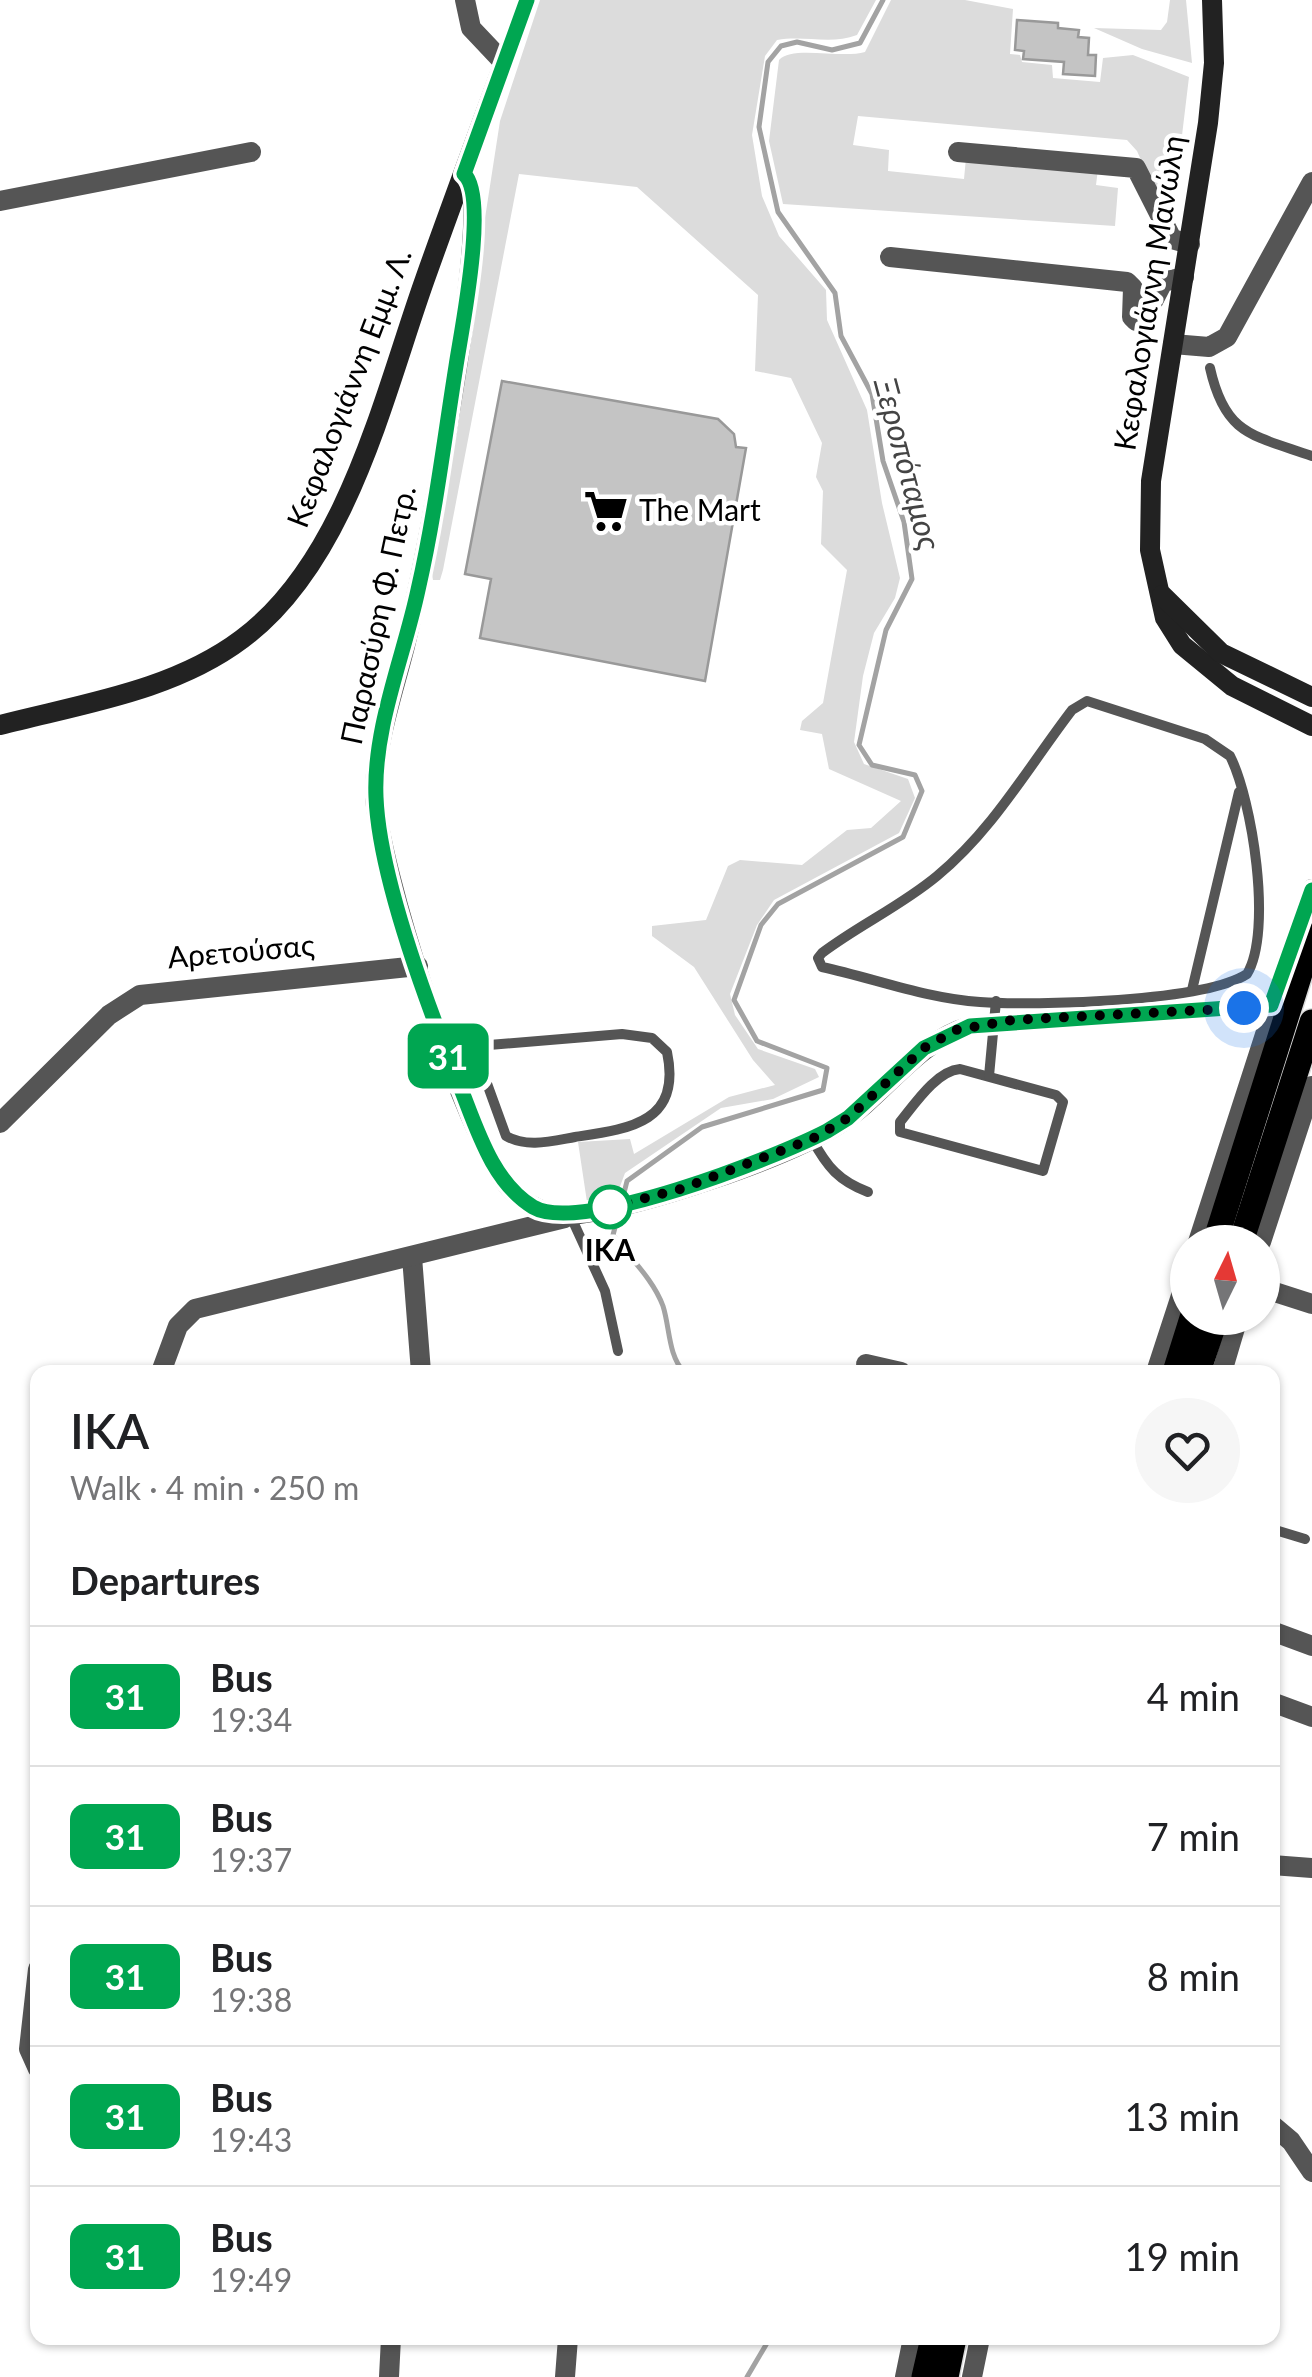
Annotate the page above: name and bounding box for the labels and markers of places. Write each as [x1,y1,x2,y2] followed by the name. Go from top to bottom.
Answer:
[582,487,630,535] supermarket icon: The Mart
[639,491,761,527] place label: The Mart
[589,1186,631,1228] marker: IKA
[585,1231,635,1267] place label: IKA

